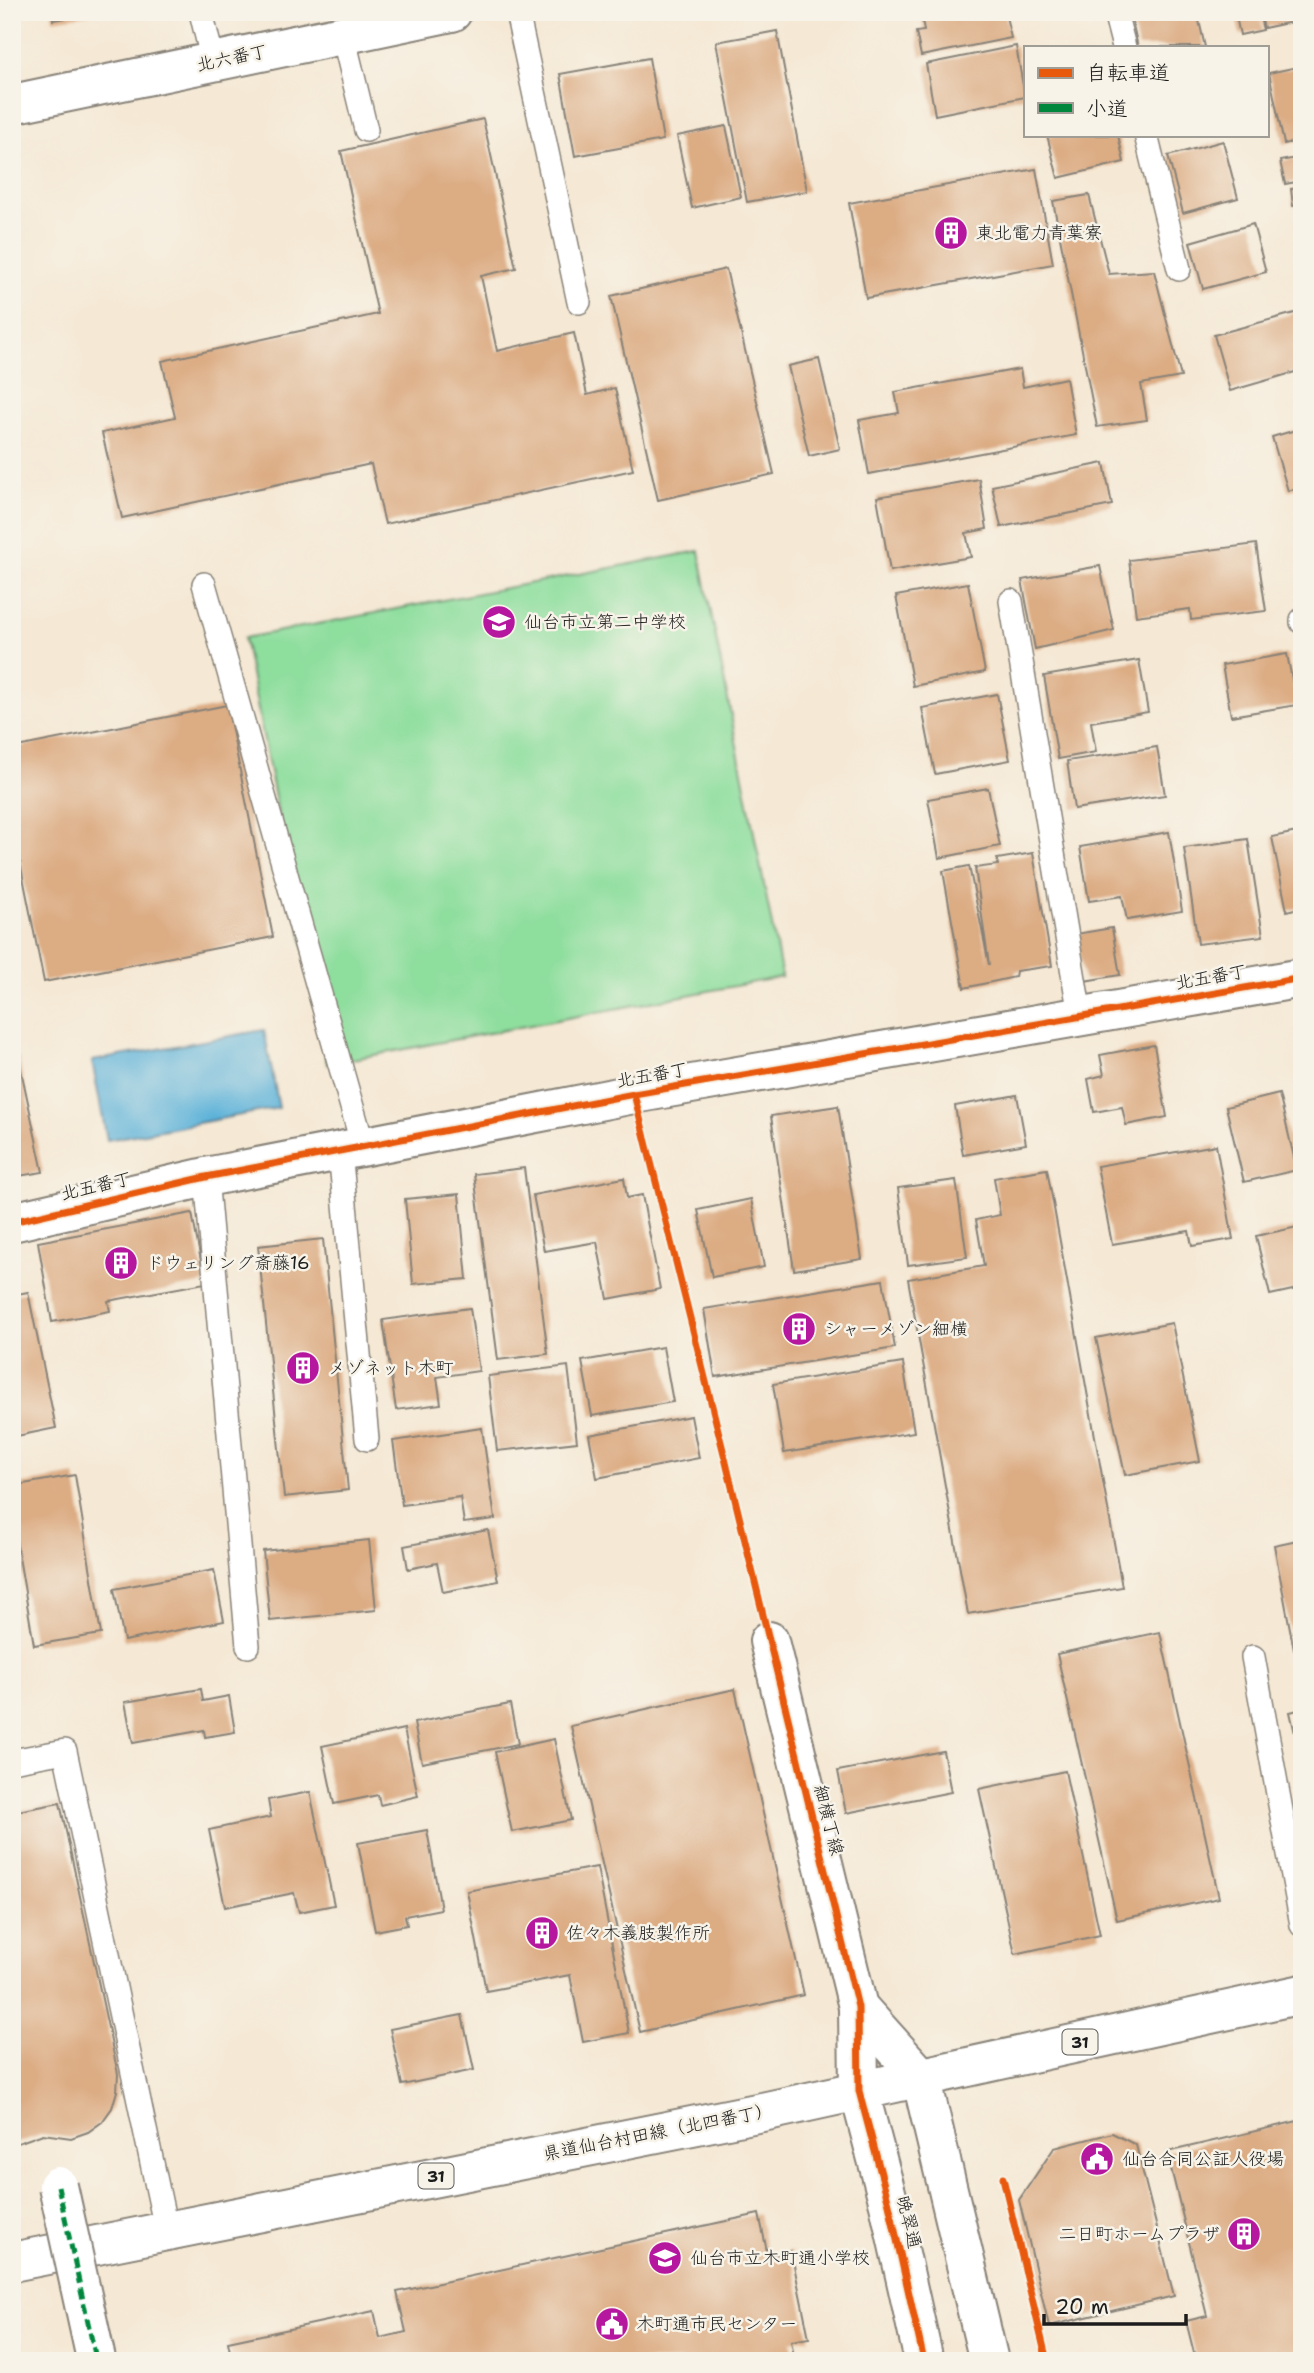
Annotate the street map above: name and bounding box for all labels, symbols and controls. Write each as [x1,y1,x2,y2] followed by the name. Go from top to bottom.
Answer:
[194,39,270,77] street label: 北六番丁
[1024,46,1268,136] legend
[1086,59,1170,87] text: 自転車道
[1086,95,1128,123] text: 小道
[932,214,970,252] building icon: 東北電力青葉寮
[976,221,1102,245] place label: 東北電力青葉寮
[480,603,518,641] school or university icon: 仙台市立第二中学校
[524,610,686,634] place label: 仙台市立第二中学校
[1173,959,1249,995] street label: 北五番丁
[614,1057,690,1093] street label: 北五番丁
[58,1166,134,1206] street label: 北五番丁
[102,1244,140,1282] building icon: ドウェリング斎藤16
[146,1251,310,1275] place label: ドウェリング斎藤16
[780,1310,818,1348] building icon: シャーメゾン細横
[824,1317,968,1341] place label: シャーメゾン細横
[284,1349,322,1387] building icon: メゾネット木町
[328,1356,453,1380] place label: メゾネット木町
[809,1782,849,1858] street label: 細横丁線
[523,1914,561,1952] building icon: 佐々木義肢製作所
[566,1921,710,1945] place label: 佐々木義肢製作所
[1062,2030,1098,2054] road number: 31
[541,2098,775,2166] street label: 県道仙台村田線（北四番丁）
[1078,2140,1116,2178] public building icon: 仙台合同公証人役場
[1122,2147,1284,2171] place label: 仙台合同公証人役場
[418,2164,453,2188] road number: 31
[891,2193,927,2251] street label: 晩翠通
[1225,2215,1263,2253] building icon: 二日町ホームプラザ
[1059,2222,1220,2246] place label: 二日町ホームプラザ
[646,2239,684,2277] school or university icon: 仙台市立木町通小学校
[690,2246,870,2270] place label: 仙台市立木町通小学校
[1044,2282,1186,2326] scale bar
[1055,2293,1109,2321] text: 20 m
[593,2305,631,2343] public building icon: 木町通市民センター
[636,2312,797,2336] place label: 木町通市民センター

